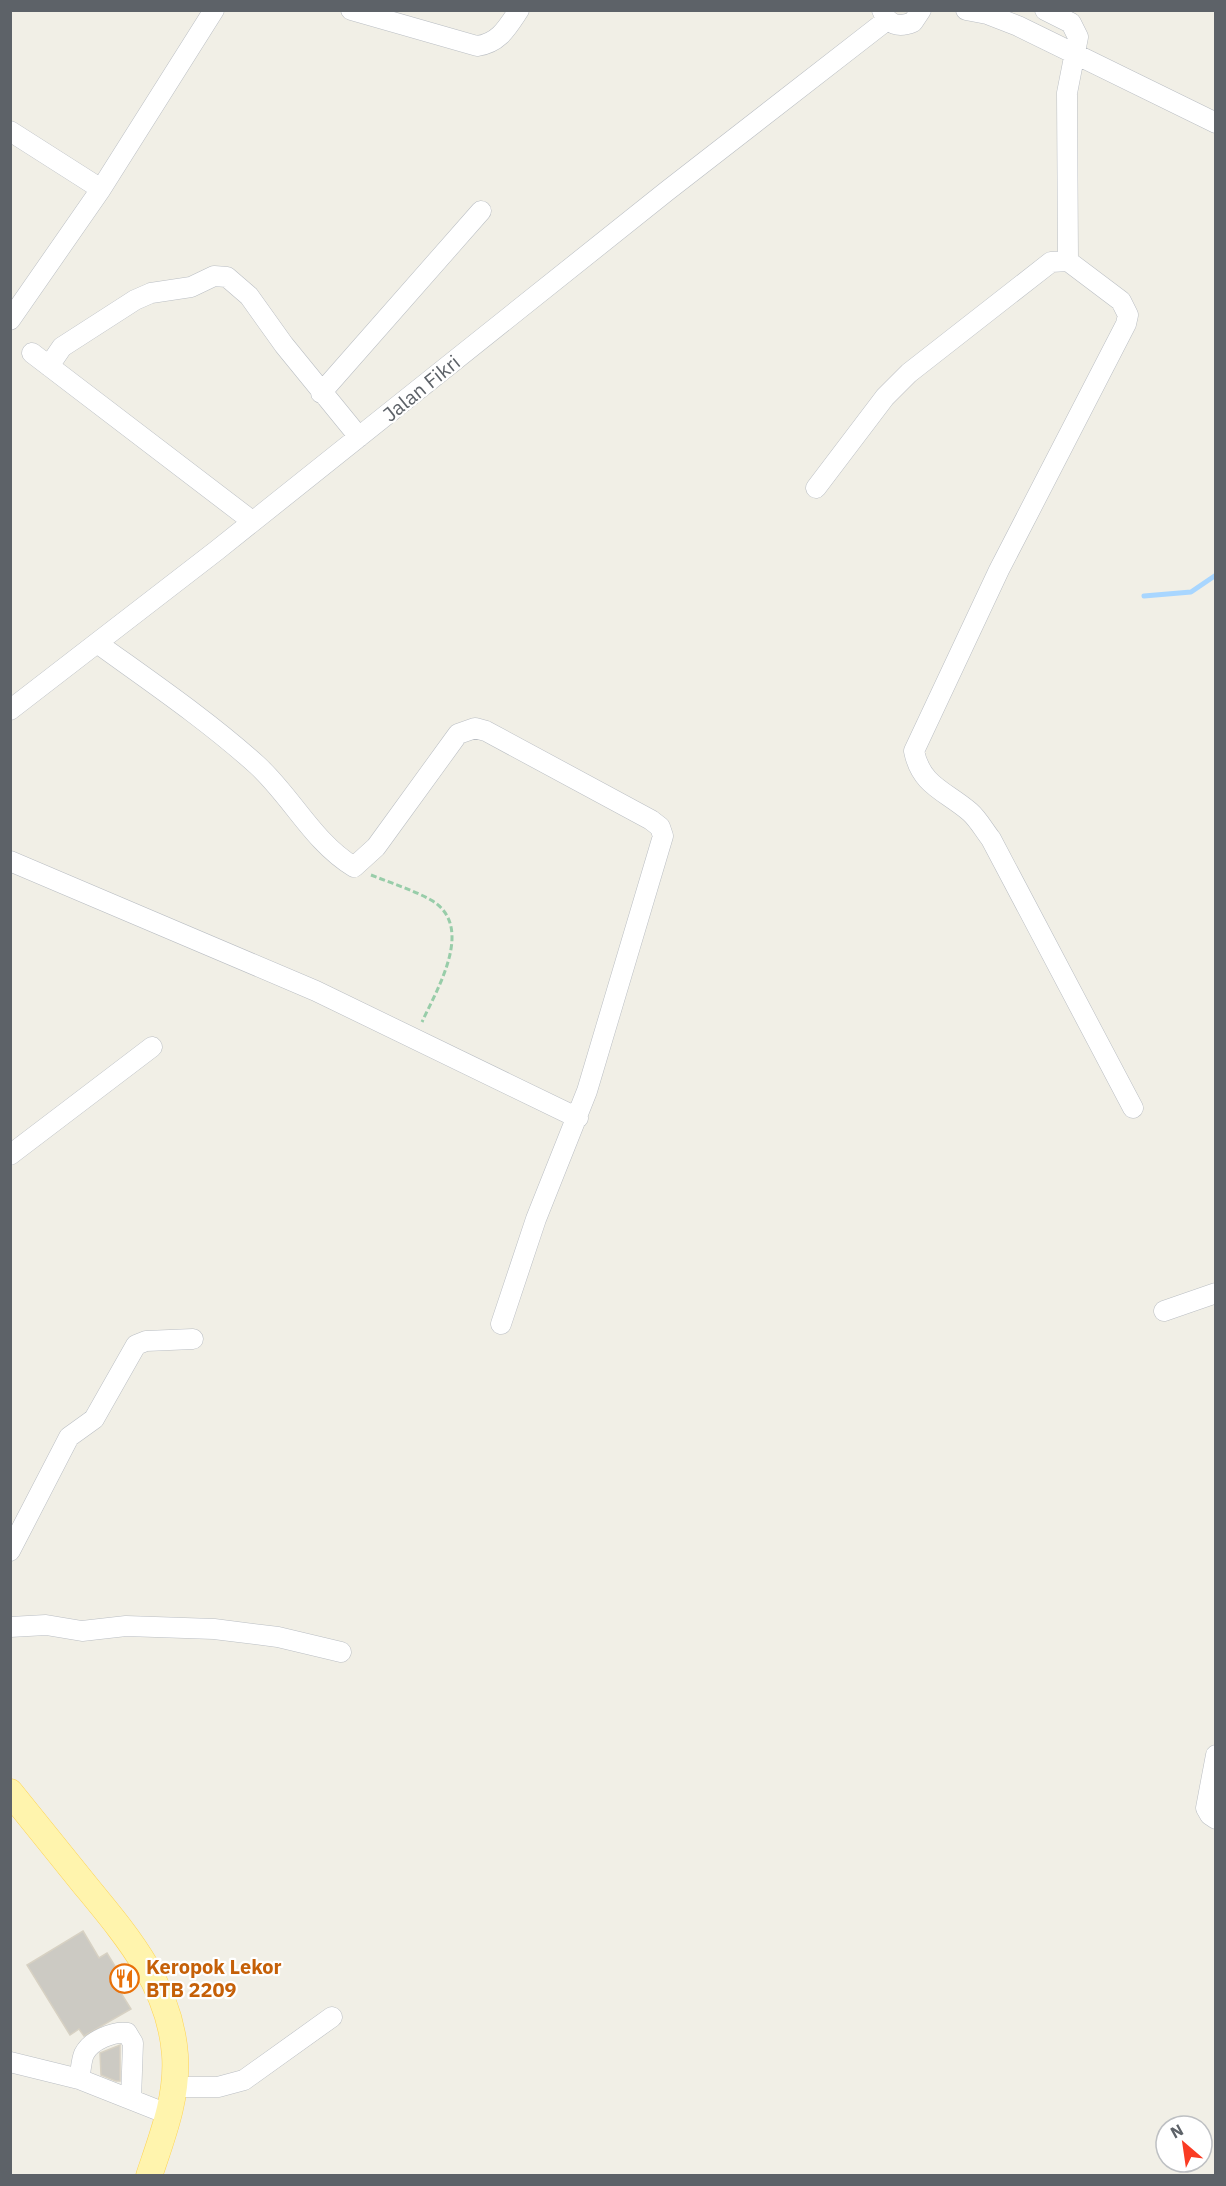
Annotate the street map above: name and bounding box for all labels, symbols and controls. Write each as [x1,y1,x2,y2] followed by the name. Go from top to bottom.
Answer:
[377,349,465,427] street label: Jalan Fikri
[146,1953,282,2003] place label: Keropok Lekor BTB 2209
[109,1962,141,1994] restaurant icon: Keropok Lekor BTB 2209
[1154,2114,1214,2174] north arrow
[1167,2119,1187,2142] text: N

